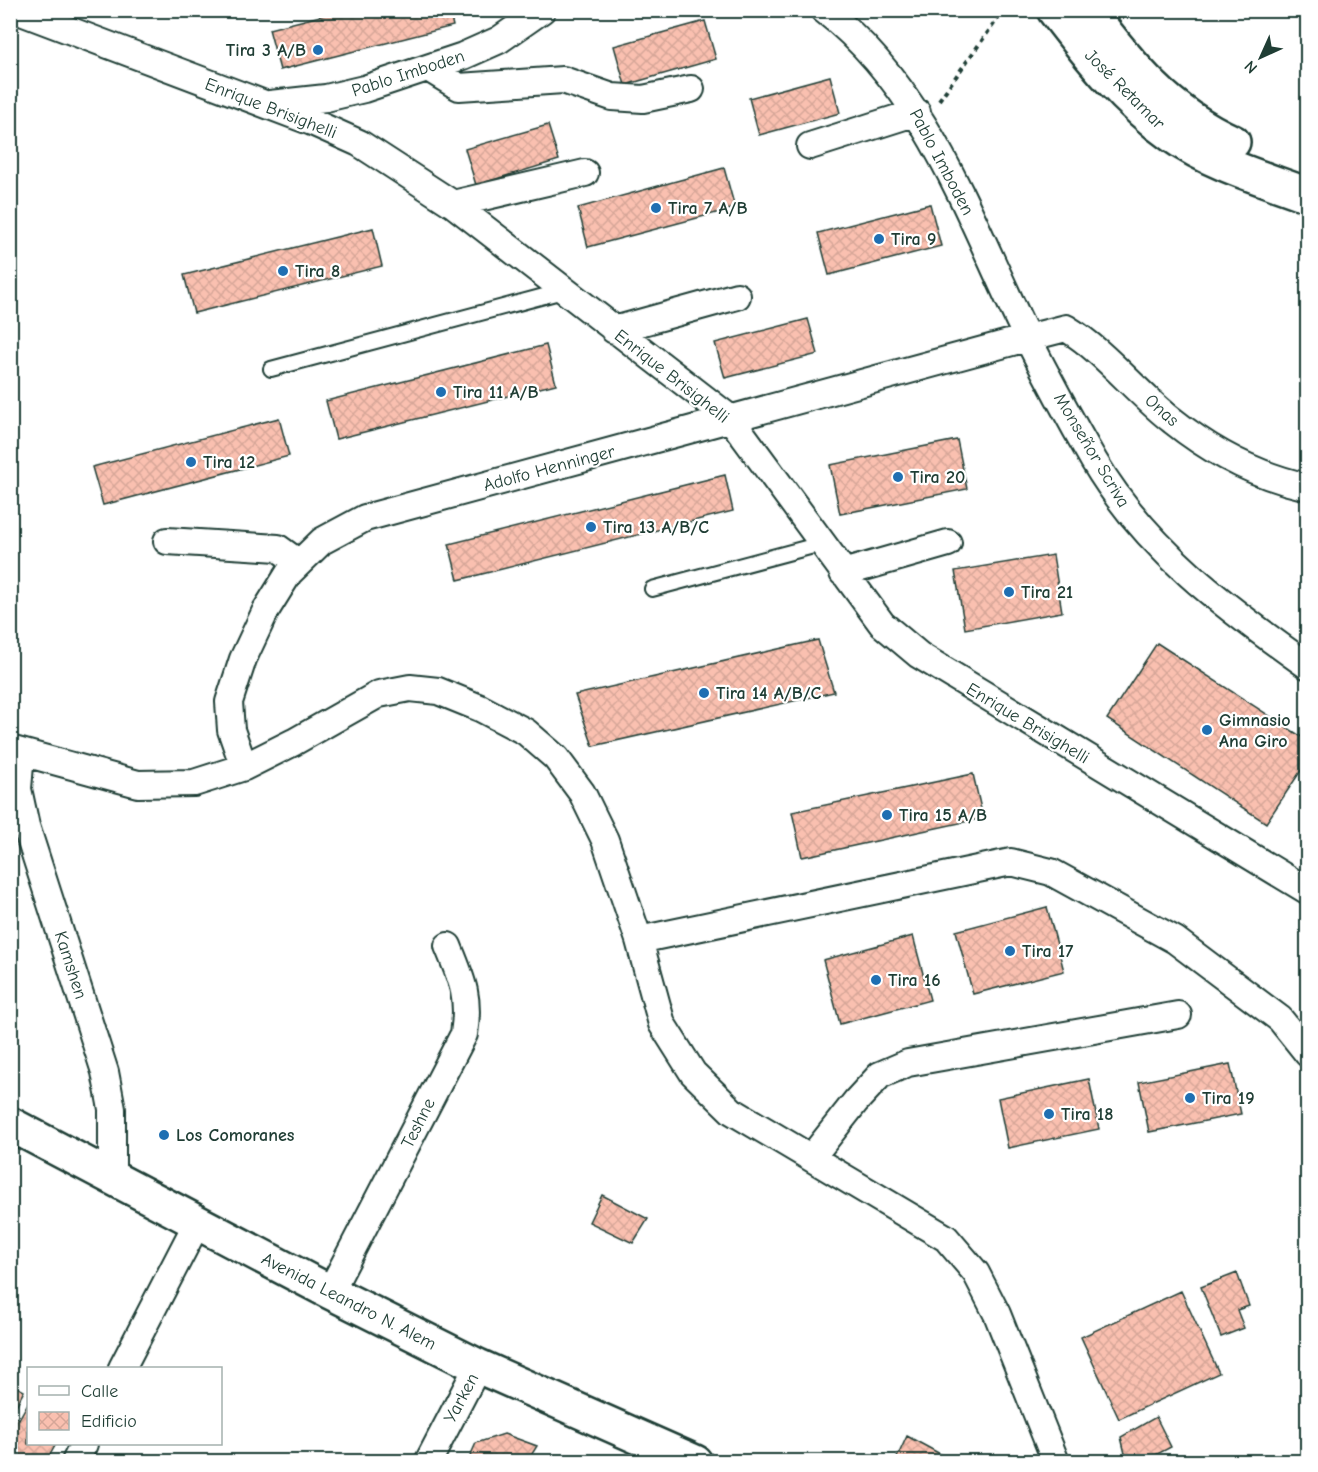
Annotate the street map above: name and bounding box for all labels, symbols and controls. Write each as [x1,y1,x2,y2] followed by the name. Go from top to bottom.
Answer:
[1231,27,1291,87] north arrow
[226,40,306,61] place label: Tira 3 A/B
[311,43,325,57] marker: Tira 3 A/B
[349,45,467,102] street label: Pablo Imboden
[1080,45,1170,134] street label: José Retamar
[1241,57,1261,77] text: N
[202,74,340,143] street label: Enrique Brisighelli
[905,106,978,219] street label: Pablo Imboden
[668,198,747,219] place label: Tira 7 A/B
[649,201,663,215] marker: Tira 7 A/B
[891,229,937,250] place label: Tira 9
[872,232,886,246] marker: Tira 9
[295,261,340,282] place label: Tira 8
[276,264,290,278] marker: Tira 8
[610,325,733,428] street label: Enrique Brisighelli
[453,382,538,403] place label: Tira 11 A/B
[434,385,448,399] marker: Tira 11 A/B
[1049,389,1134,511] street label: Monseñor Scriva
[1140,390,1183,431] street label: Onas
[481,441,618,496] street label: Adolfo Henninger
[203,452,255,473] place label: Tira 12
[184,455,198,469] marker: Tira 12
[910,467,965,488] place label: Tira 20
[891,470,905,484] marker: Tira 20
[603,517,709,538] place label: Tira 13 A/B/C
[584,520,598,534] marker: Tira 13 A/B/C
[1021,582,1073,603] place label: Tira 21
[1002,585,1016,599] marker: Tira 21
[962,678,1093,768] street label: Enrique Brisighelli
[716,683,822,704] place label: Tira 14 A/B/C
[697,686,711,700] marker: Tira 14 A/B/C
[1219,710,1291,752] place label: Gimnasio Ana Giro
[1200,723,1214,737] marker: Gimnasio Ana Giro
[899,805,987,826] place label: Tira 15 A/B
[880,808,894,822] marker: Tira 15 A/B
[50,928,91,1002] street label: Kamshen
[1022,941,1073,962] place label: Tira 17
[1003,944,1017,958] marker: Tira 17
[888,970,941,991] place label: Tira 16
[869,973,883,987] marker: Tira 16
[1202,1088,1255,1109] place label: Tira 19
[1183,1091,1197,1105] marker: Tira 19
[397,1095,440,1152] street label: Teshne
[1061,1104,1113,1125] place label: Tira 18
[1042,1107,1056,1121] marker: Tira 18
[176,1125,295,1146] place label: Los Comoranes
[157,1128,171,1142] marker: Los Comoranes
[258,1248,440,1355] street label: Avenida Leandro N. Alem
[27,1367,222,1445] legend
[440,1370,483,1427] street label: Yarken
[81,1381,118,1402] text: Calle
[81,1411,137,1432] text: Edificio

